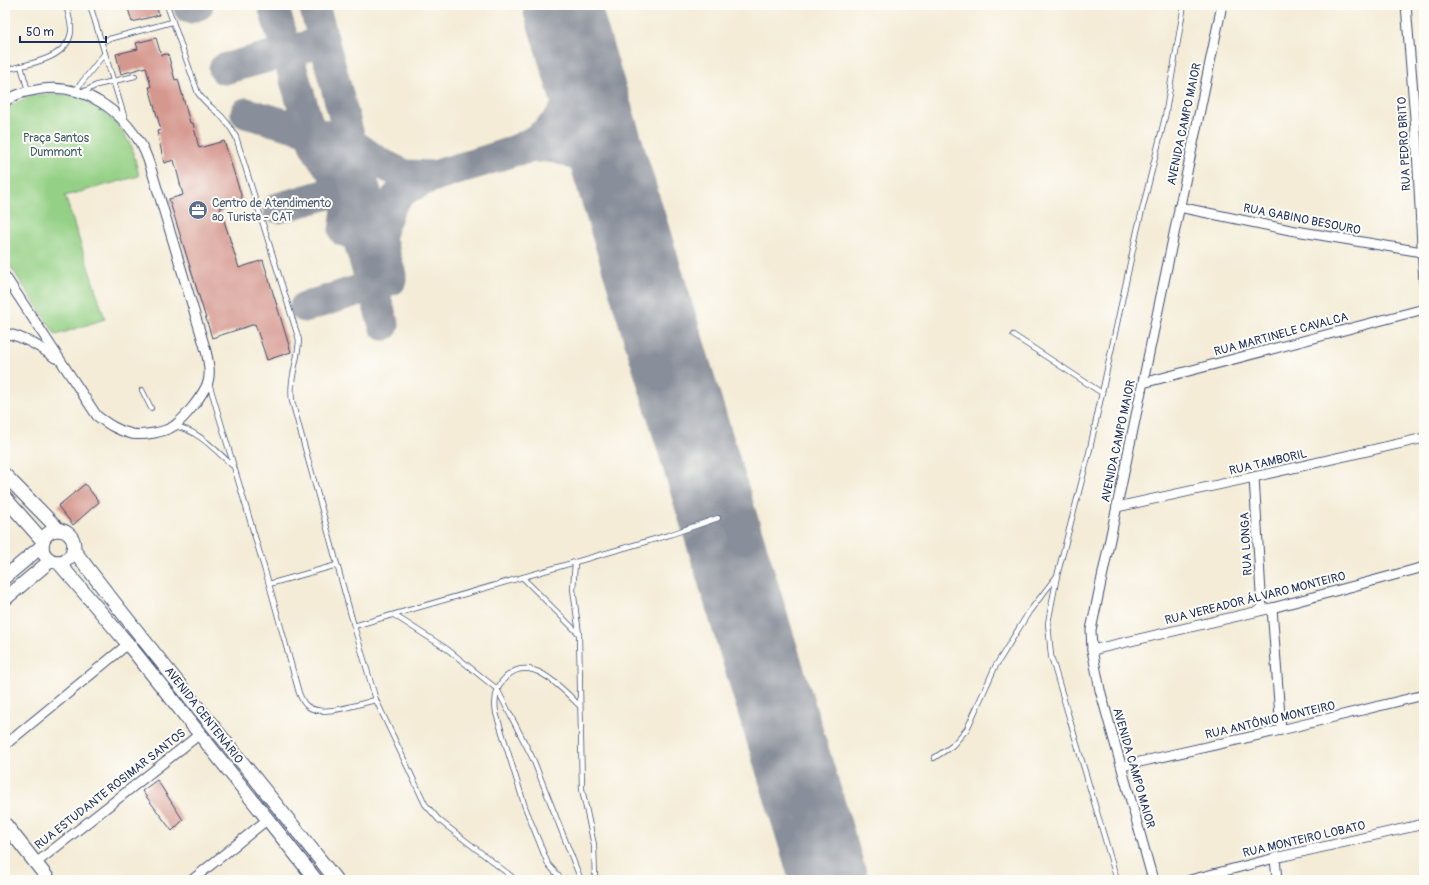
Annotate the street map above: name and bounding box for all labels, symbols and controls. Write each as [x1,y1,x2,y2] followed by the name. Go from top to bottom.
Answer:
[20,18,106,44] scale bar
[26,25,54,40] text: 50 m
[1164,62,1205,186] street label: AVENIDA CAMPO MAIOR
[1395,96,1414,191] street label: RUA PEDRO BRITO
[23,131,90,160] park label: Praça Santos Dummont
[212,196,332,225] place label: Centro de Atendimento ao Turista - CAT
[187,199,209,221] office icon: Centro de Atendimento ao Turista - CAT
[1242,201,1362,238] street label: RUA GABINO BESOURO
[1212,309,1350,360] street label: RUA MARTINELE CAVALCA
[1098,379,1139,503] street label: AVENIDA CAMPO MAIOR
[1228,446,1309,479] street label: RUA TAMBORIL
[1237,512,1256,576] street label: RUA LONGA
[1163,568,1347,628] street label: RUA VEREADOR ÁLVARO MONTEIRO
[161,663,247,767] street label: AVENIDA CENTENÁRIO
[1203,697,1337,743] street label: RUA ANTÔNIO MONTEIRO
[1109,706,1158,830] street label: AVENIDA CAMPO MAIOR
[32,726,189,853] street label: RUA ESTUDANTE ROSIMAR SANTOS
[1241,818,1367,861] street label: RUA MONTEIRO LOBATO

